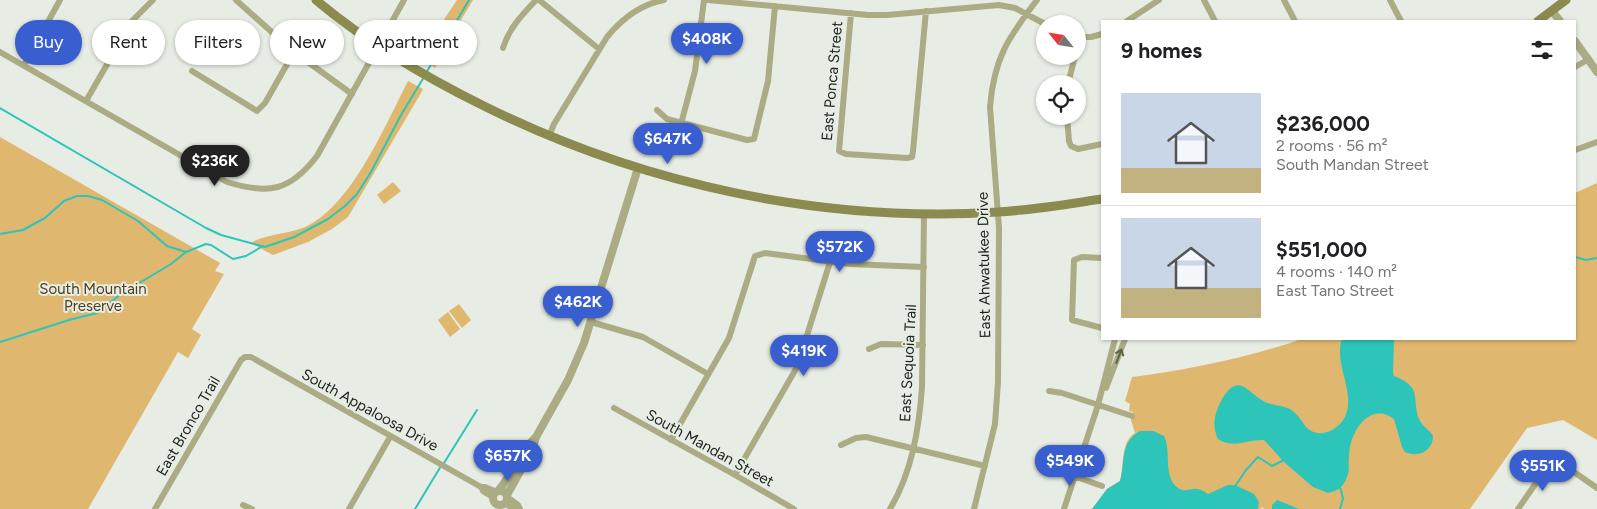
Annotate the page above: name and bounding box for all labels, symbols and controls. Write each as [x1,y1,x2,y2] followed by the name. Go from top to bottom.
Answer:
[1036,15,1086,65] north arrow
[1036,15,1086,125] map controls
[15,20,82,65] chip: Buy
[92,20,165,65] chip: Rent
[175,20,260,65] chip: Filters
[270,20,344,65] chip: New
[354,20,477,65] chip: Apartment
[818,20,846,142] street label: East Ponca Street
[672,22,742,65] pin: $408K
[682,29,732,48] text: $408K
[1528,36,1556,64] icon: filters
[1121,38,1202,63] text: 9 homes
[1036,75,1086,125] button: locate
[1276,111,1370,136] text: $236,000
[1161,113,1221,173] icon: home
[633,122,703,165] pin: $647K
[644,129,692,148] text: $647K
[1276,136,1388,155] text: 2 rooms · 56 m²
[180,144,250,187] pin: $236K
[192,151,238,170] text: $236K
[1276,155,1429,174] text: South Mandan Street
[974,192,994,338] street label: East Ahwatukee Drive
[805,230,875,273] pin: $572K
[817,237,863,256] text: $572K
[1276,237,1367,262] text: $551,000
[1161,238,1221,298] icon: home
[1276,262,1397,281] text: 4 rooms · 140 m²
[39,280,147,315] park label: South Mountain Preserve
[1276,281,1394,300] text: East Tano Street
[543,286,613,328] pin: $462K
[554,292,602,311] text: $462K
[896,304,920,422] street label: East Sequoia Trail
[769,334,839,377] pin: $419K
[781,341,827,360] text: $419K
[1115,349,1124,364] one-way arrow
[299,365,441,455] street label: South Appaloosa Drive
[152,373,224,479] street label: East Bronco Trail
[643,405,777,491] street label: South Mandan Street
[473,440,543,482] pin: $657K
[1035,444,1105,487] pin: $549K
[485,446,532,465] text: $657K
[1508,450,1578,492] pin: $551K
[1046,451,1094,470] text: $549K
[1521,456,1565,475] text: $551K

